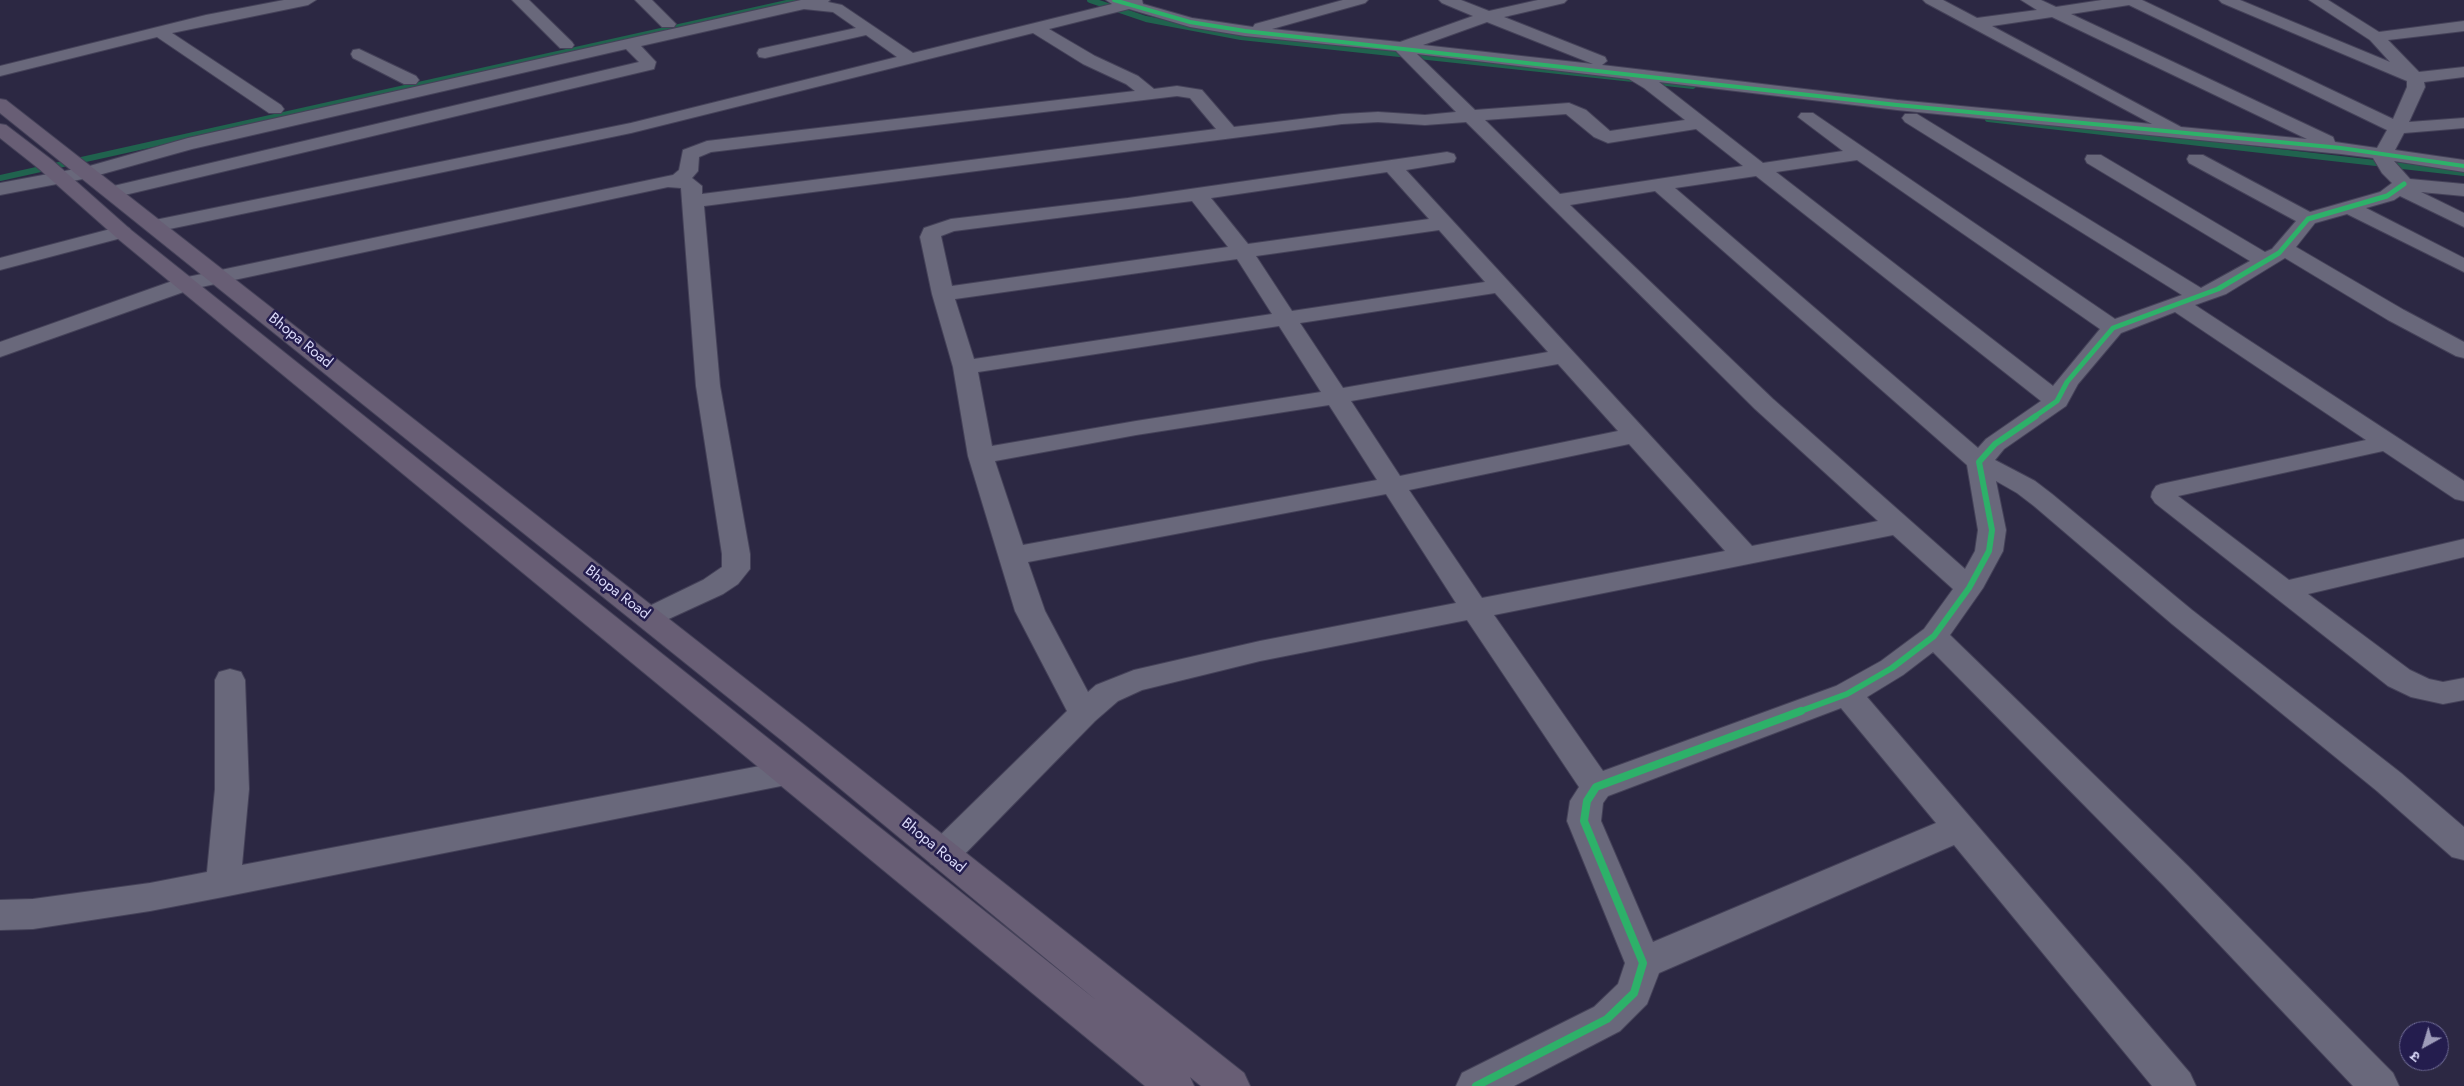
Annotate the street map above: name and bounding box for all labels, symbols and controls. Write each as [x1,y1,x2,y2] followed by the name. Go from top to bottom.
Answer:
[264,310,336,372] street label: Bhopa Road
[581,562,653,624] street label: Bhopa Road
[897,815,969,877] street label: Bhopa Road
[2399,1021,2449,1071] north arrow
[2406,1047,2425,1067] text: उ

